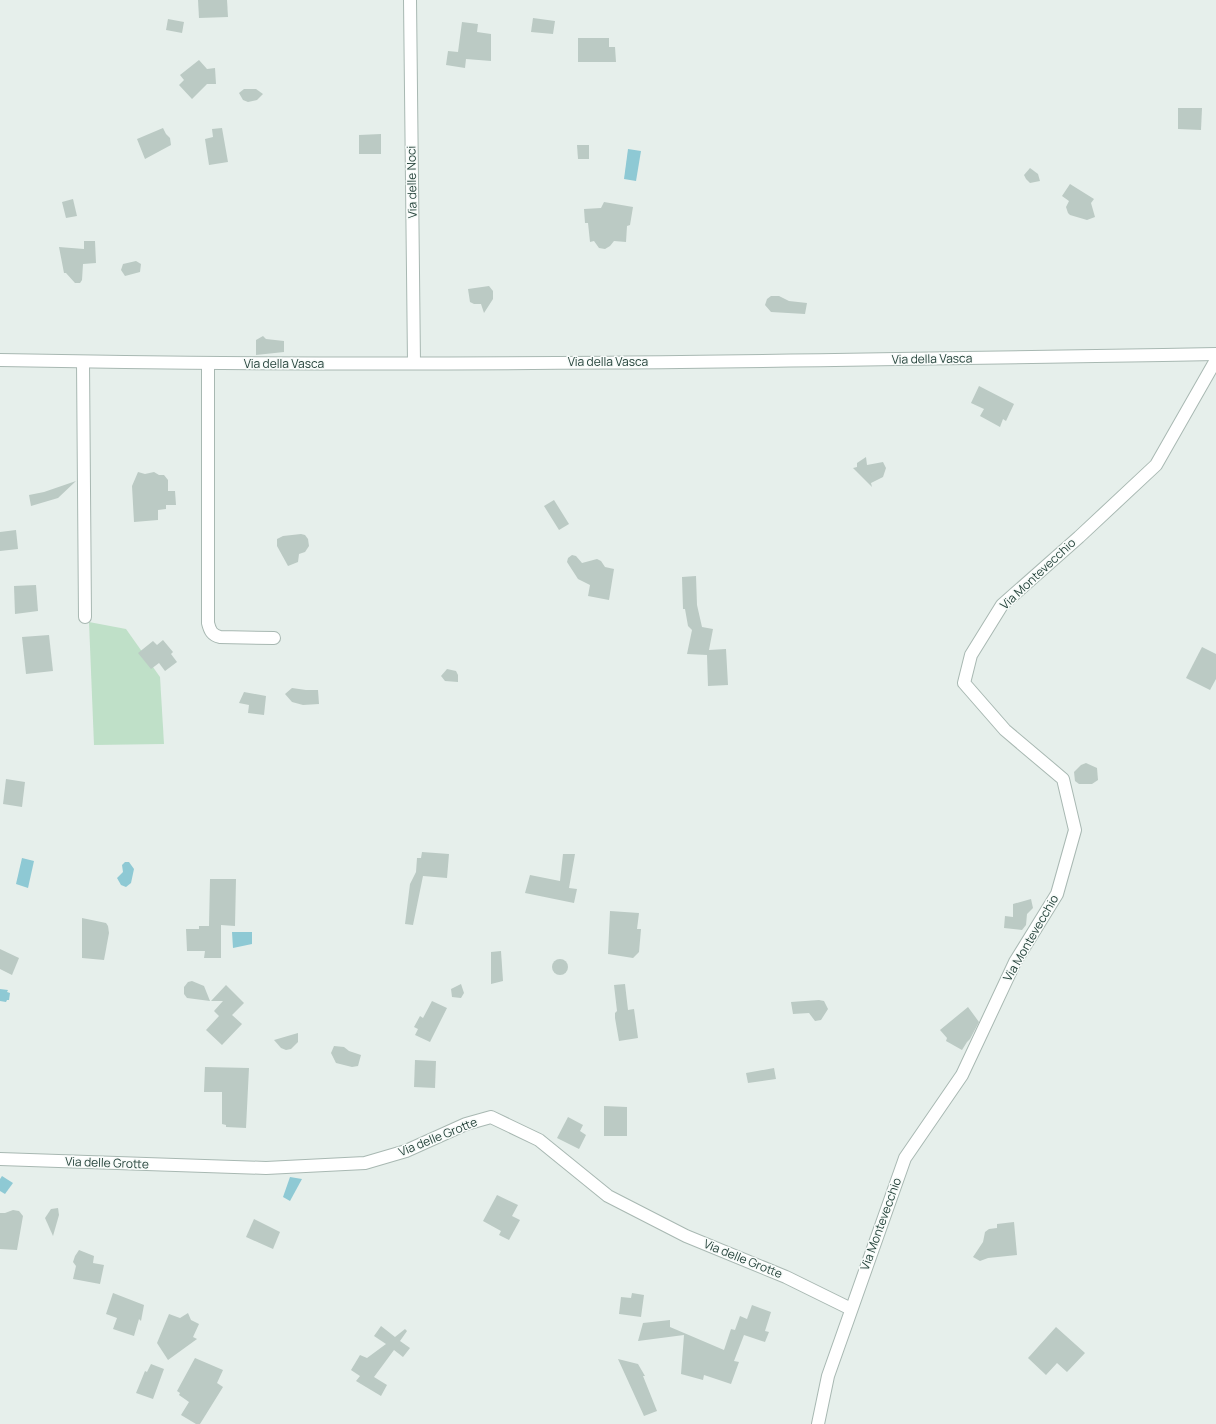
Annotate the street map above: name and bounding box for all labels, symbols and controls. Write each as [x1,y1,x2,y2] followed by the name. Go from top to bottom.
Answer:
[402,146,421,218] street label: Via delle Noci
[892,349,972,368] street label: Via della Vasca
[568,353,648,370] street label: Via della Vasca
[244,355,324,372] street label: Via della Vasca
[996,534,1079,613] street label: Via Montevecchio
[999,891,1062,984] street label: Via Montevecchio
[396,1113,480,1160] street label: Via delle Grotte
[65,1153,149,1172] street label: Via delle Grotte
[856,1175,905,1273] street label: Via Montevecchio
[701,1235,785,1282] street label: Via delle Grotte

